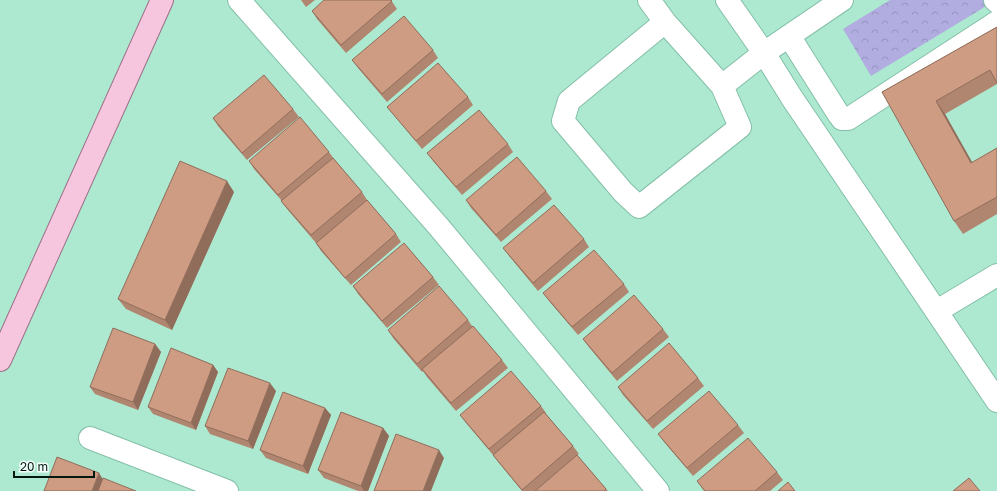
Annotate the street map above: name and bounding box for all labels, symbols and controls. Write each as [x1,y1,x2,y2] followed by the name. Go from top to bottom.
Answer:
[14,453,94,479] scale bar
[20,459,48,474] text: 20 m

